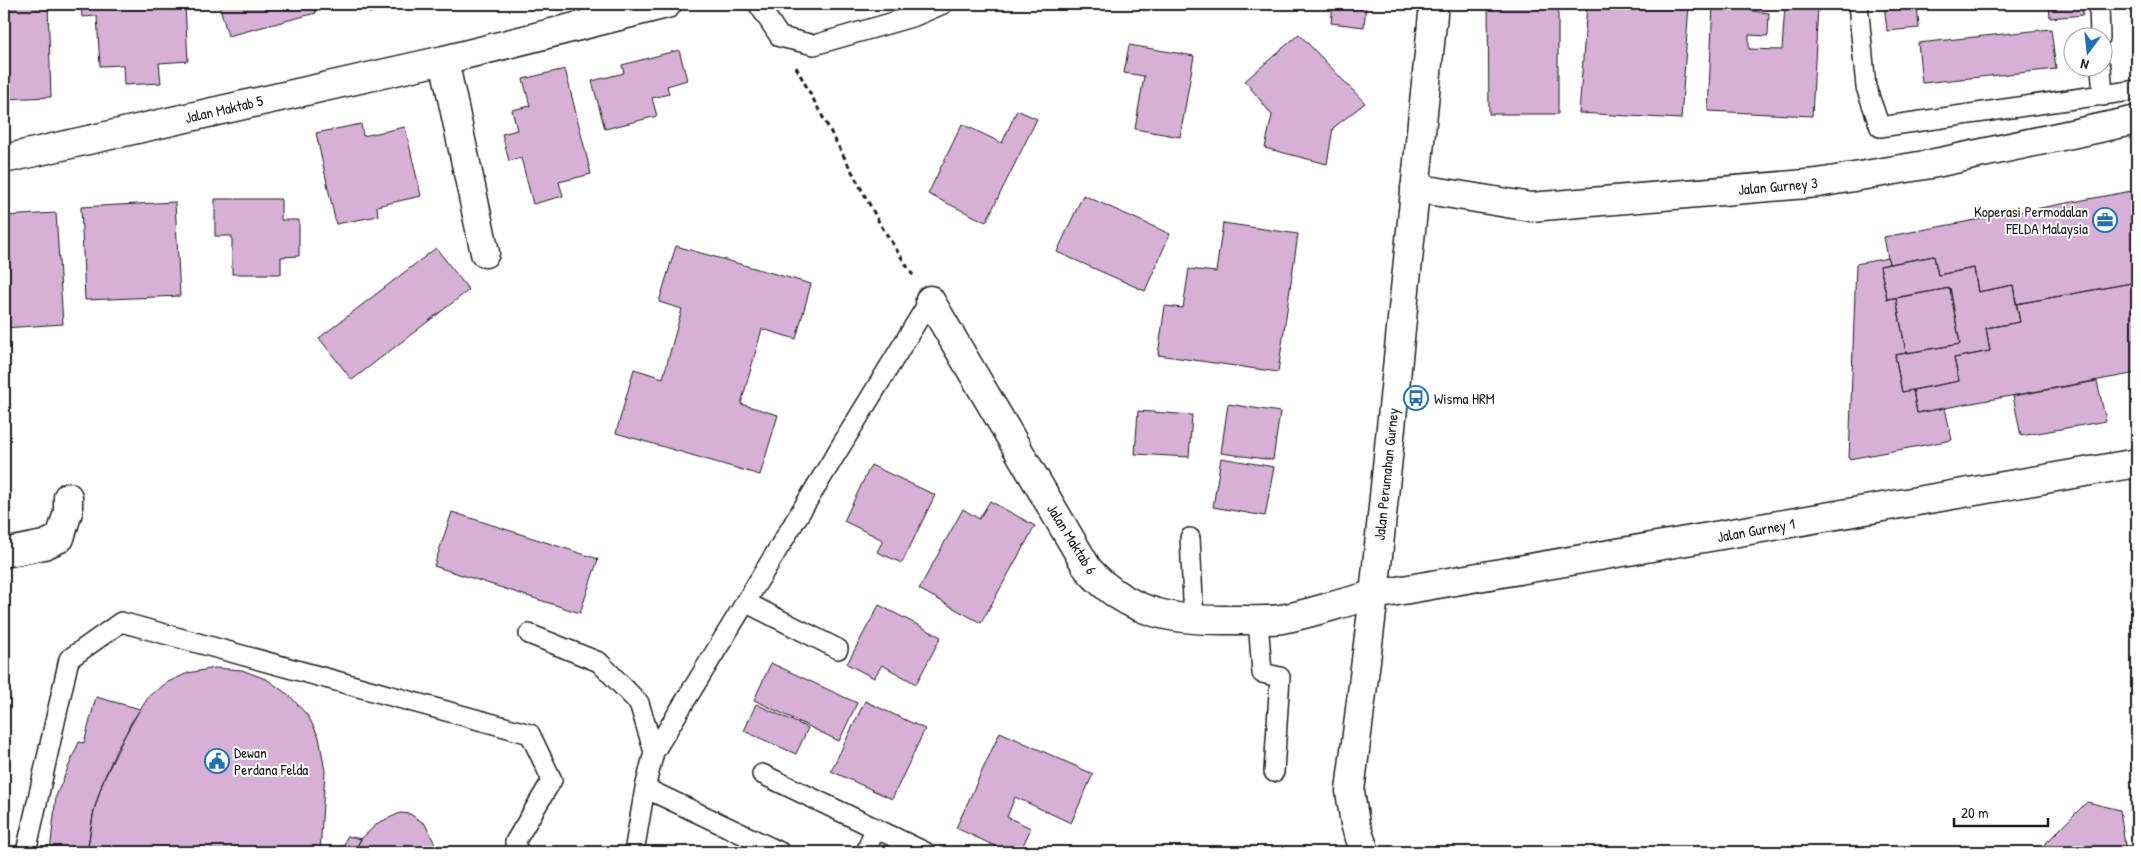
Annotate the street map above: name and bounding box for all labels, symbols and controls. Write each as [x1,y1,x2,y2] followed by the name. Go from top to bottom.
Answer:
[2064,28,2114,78] north arrow
[2078,55,2091,75] text: N
[183,90,266,128] street label: Jalan Maktab 5
[1737,172,1819,200] street label: Jalan Gurney 3
[1974,201,2088,239] place label: Koperasi Permodalan FELDA Malaysia
[2092,207,2118,233] office icon: Koperasi Permodalan FELDA Malaysia
[1403,385,1429,411] bus stop icon: Wisma HRM
[1434,388,1495,409] place label: Wisma HRM
[1369,407,1403,541] street label: Jalan Perumahan Gurney
[1042,500,1102,578] street label: Jalan Maktab 6
[1716,513,1796,547] street label: Jalan Gurney 1
[234,742,308,780] place label: Dewan Perdana Felda
[204,748,230,774] public building icon: Dewan Perdana Felda
[1954,796,2047,828] scale bar
[1961,802,1988,823] text: 20 m

